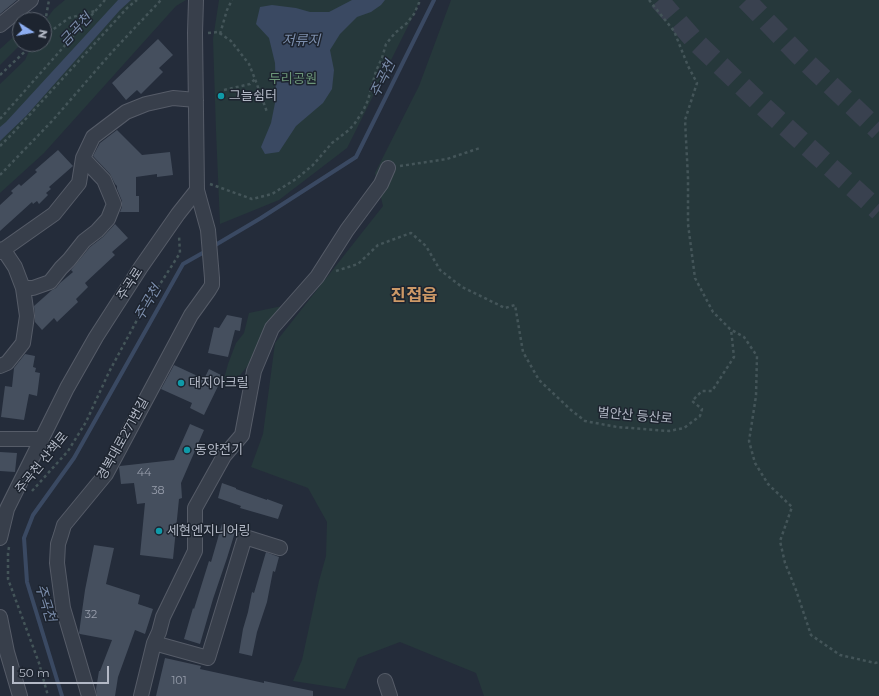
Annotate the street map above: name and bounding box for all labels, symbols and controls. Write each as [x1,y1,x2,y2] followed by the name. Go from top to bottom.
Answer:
[57,10,95,50] water label: 금곡천
[12,12,52,52] north arrow
[35,28,51,40] text: N
[282,33,320,49] water label: 저류지
[367,58,399,100] water label: 주곡천
[269,71,317,87] park label: 두리공원
[229,88,277,104] place label: 그늘쉼터
[216,91,226,101] marker: 그늘쉼터
[114,265,146,303] street label: 주곡로
[131,282,165,324] water label: 주곡천
[391,286,437,306] district label: 진접읍
[189,375,249,391] place label: 대지아크릴
[176,378,186,388] marker: 대지아크릴
[94,395,152,483] street label: 경복대로271번길
[597,405,673,427] street label: 벌안산 등산로
[12,429,72,497] street label: 주곡천 산책로
[195,442,243,458] place label: 동양전기
[182,445,192,455] marker: 동양전기
[137,466,151,480] house number: 44
[151,484,165,498] house number: 38
[167,523,251,539] place label: 세현엔지니어링
[154,526,164,536] marker: 세현엔지니어링
[31,582,59,624] water label: 주곡천
[85,608,97,622] house number: 32
[14,658,111,684] scale bar
[19,665,50,680] text: 50 m
[171,674,187,688] house number: 101

